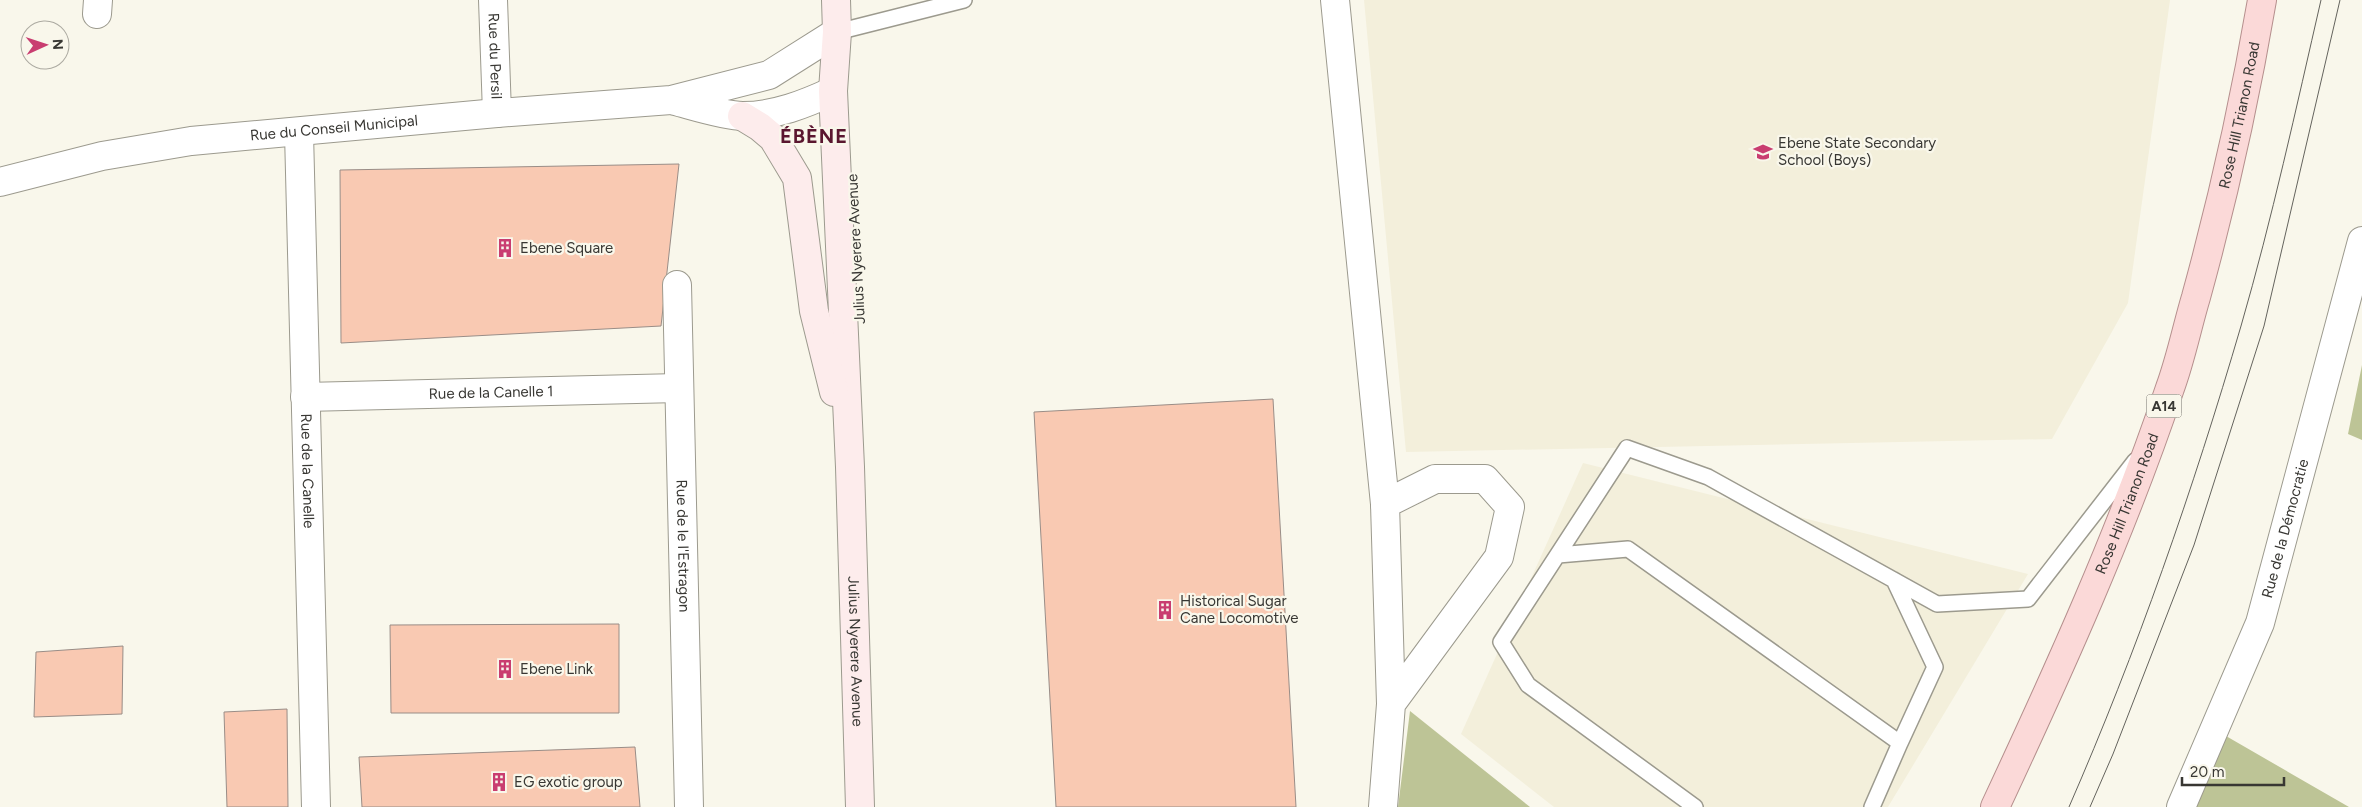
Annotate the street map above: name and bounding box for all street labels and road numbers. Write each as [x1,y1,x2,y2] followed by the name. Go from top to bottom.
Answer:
[484,13,506,99] street label: Rue du Persil
[2215,40,2263,190] street label: Rose Hill Trianon Road
[249,111,419,145] street label: Rue du Conseil Municipal
[843,173,869,325] street label: Julius Nyerere Avenue
[428,382,554,403] street label: Rue de la Canelle 1
[2146,394,2182,418] road number: A14
[297,413,318,529] street label: Rue de la Canelle
[2091,431,2163,577] street label: Rose Hill Trianon Road
[2258,457,2312,600] street label: Rue de la Démocratie
[672,479,694,613] street label: Rue de le I'Estragon
[844,576,867,727] street label: Julius Nyerere Avenue

